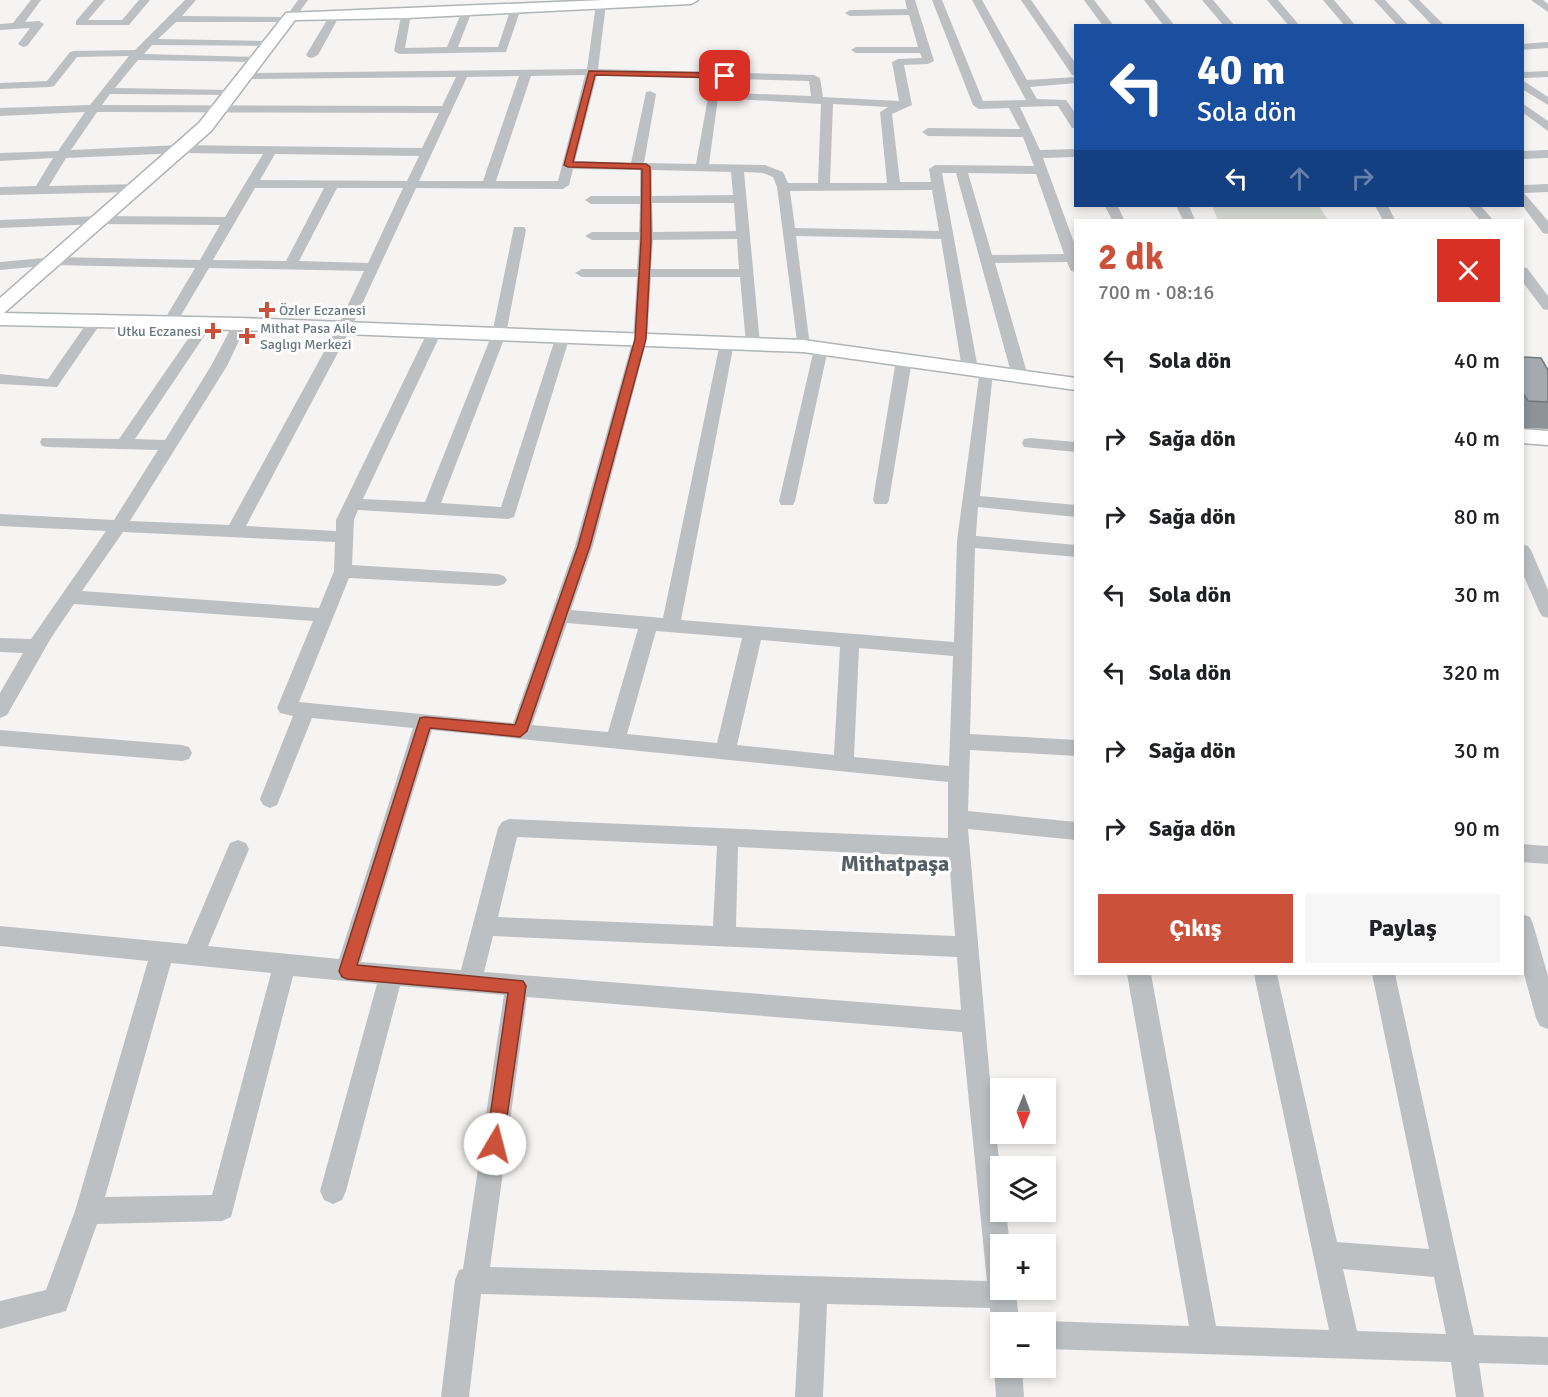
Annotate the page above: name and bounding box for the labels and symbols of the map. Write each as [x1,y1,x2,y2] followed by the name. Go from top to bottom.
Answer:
[699,50,750,101] pin
[279,302,366,319] place label: Özler Eczanesi
[260,303,274,317] marker: Özler Eczanesi
[260,320,357,353] place label: Mithat Pasa Aile Saglıgı Merkezi
[117,323,201,340] place label: Utku Eczanesi
[206,324,220,338] marker: Utku Eczanesi
[238,327,256,345] marker: Mithat Pasa Aile Saglıgı Merkezi
[841,850,949,877] district label: Mithatpaşa
[990,1078,1056,1144] north arrow
[463,1112,527,1176] position arrow

